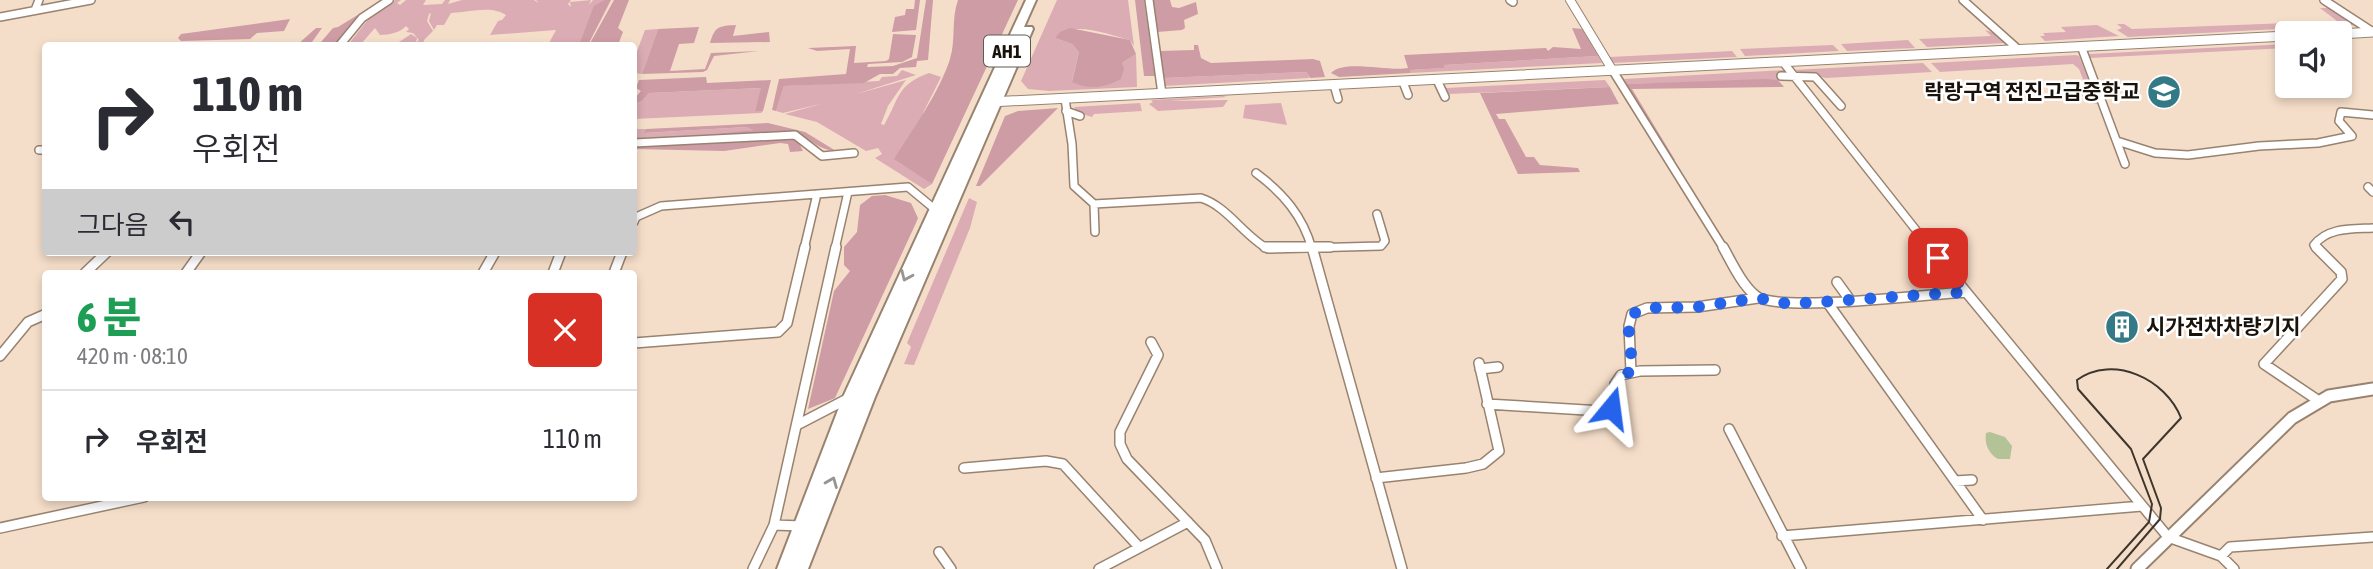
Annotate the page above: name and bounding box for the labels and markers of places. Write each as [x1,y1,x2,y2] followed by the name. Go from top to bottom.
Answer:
[2145,73,2183,111] school or university icon: 락랑구역 전진고급중학교
[1925,79,2140,103] place label: 락랑구역 전진고급중학교
[1908,228,1968,288] pin
[2103,308,2141,346] building icon: 시가전차차량기지
[2146,314,2301,338] place label: 시가전차차량기지

